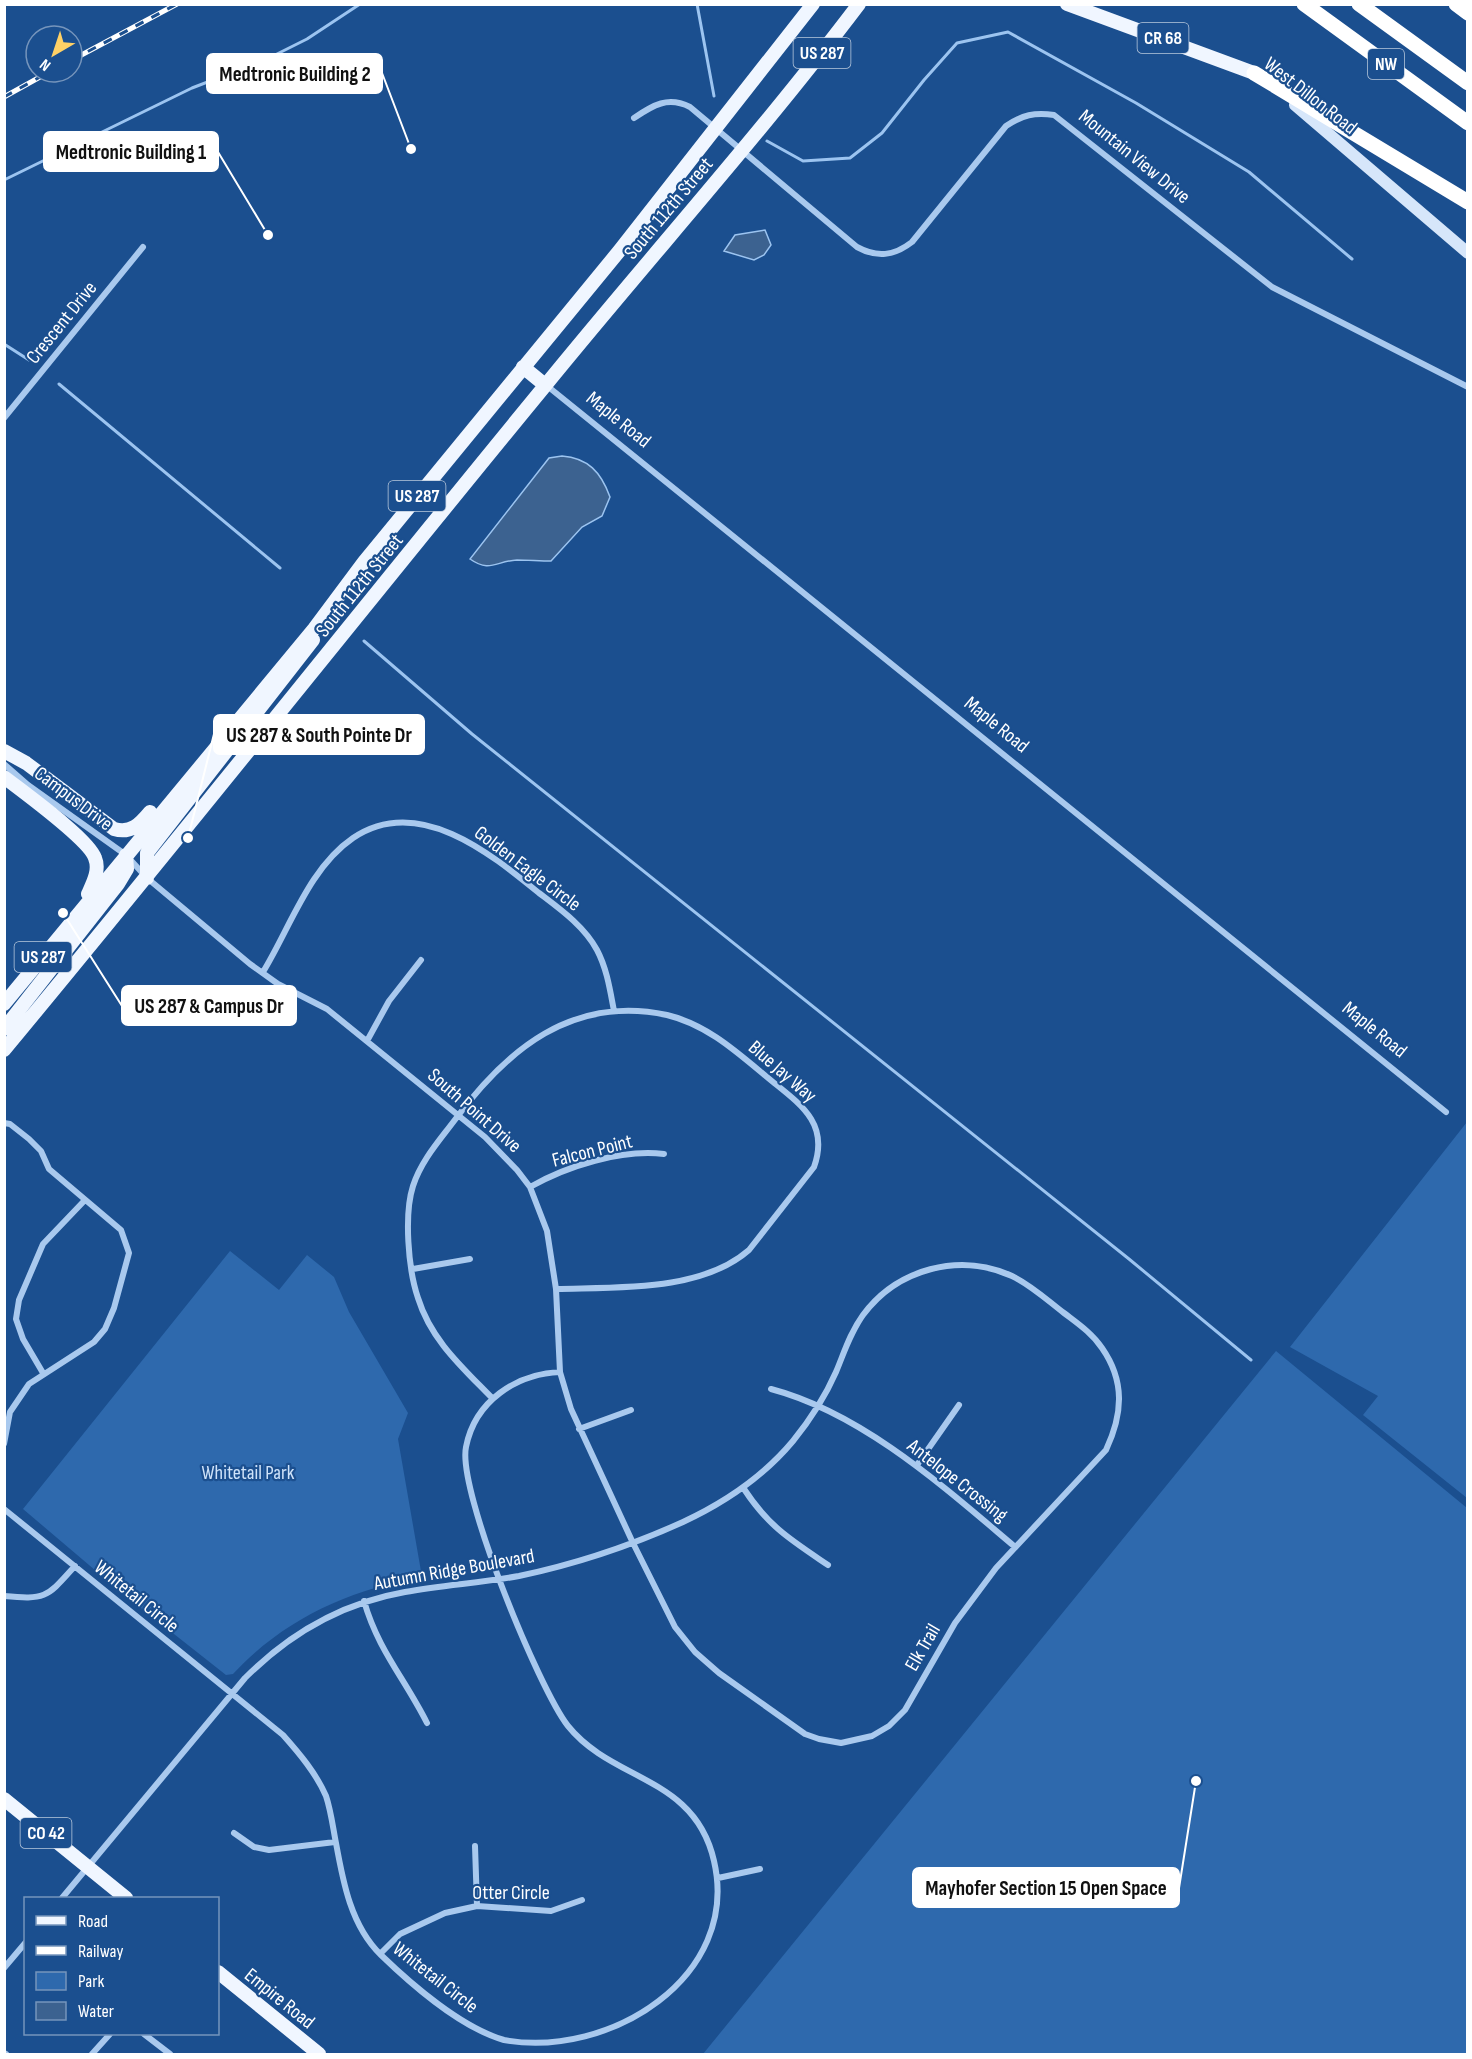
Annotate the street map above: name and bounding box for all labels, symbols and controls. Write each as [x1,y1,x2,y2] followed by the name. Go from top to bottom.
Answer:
[1138,23,1188,53] road number: CR 68
[24,24,84,84] north arrow
[794,38,850,68] road number: US 287
[1368,49,1404,79] road number: NW
[1259,52,1362,140] street label: West Dillon Road
[36,54,55,75] text: N
[207,54,382,93] callout: Medtronic Building 2
[219,62,371,87] text: Medtronic Building 2
[1074,105,1195,209] street label: Mountain View Drive
[44,132,218,171] callout: Medtronic Building 1
[56,140,206,165] text: Medtronic Building 1
[619,153,718,264] street label: South 112th Street
[21,277,102,369] street label: Crescent Drive
[581,386,656,453] street label: Maple Road
[388,481,446,511] road number: US 287
[311,529,409,642] street label: South 112th Street
[959,691,1034,758] street label: Maple Road
[214,715,424,754] callout: US 287 & South Pointe Dr
[226,723,412,748] text: US 287 & South Pointe Dr
[30,762,117,836] street label: Campus Drive
[469,821,585,917] street label: Golden Eagle Circle
[15,942,72,972] road number: US 287
[122,986,296,1025] callout: US 287 & Campus Dr
[134,994,284,1019] text: US 287 & Campus Dr
[1337,996,1412,1063] street label: Maple Road
[743,1036,822,1108] street label: Blue Jay Way
[423,1064,526,1158] street label: South Point Drive
[550,1129,635,1173] street label: Falcon Point
[902,1434,1012,1527] street label: Antelope Crossing
[202,1461,295,1485] park label: Whitetail Park
[371,1544,536,1596] street label: Autumn Ridge Boulevard
[89,1555,184,1638] street label: Whitetail Circle
[900,1620,946,1675] street label: Elk Trail
[20,1818,72,1848] road number: CO 42
[913,1868,1179,1907] callout: Mayhofer Section 15 Open Space
[925,1876,1167,1901] text: Mayhofer Section 15 Open Space
[472,1881,550,1905] street label: Otter Circle
[24,1897,219,2035] legend
[78,1911,108,1932] text: Road
[388,1937,483,2019] street label: Whitetail Circle
[78,1941,123,1962] text: Railway
[240,1963,319,2034] street label: Empire Road
[78,1971,104,1992] text: Park
[78,2001,114,2022] text: Water

